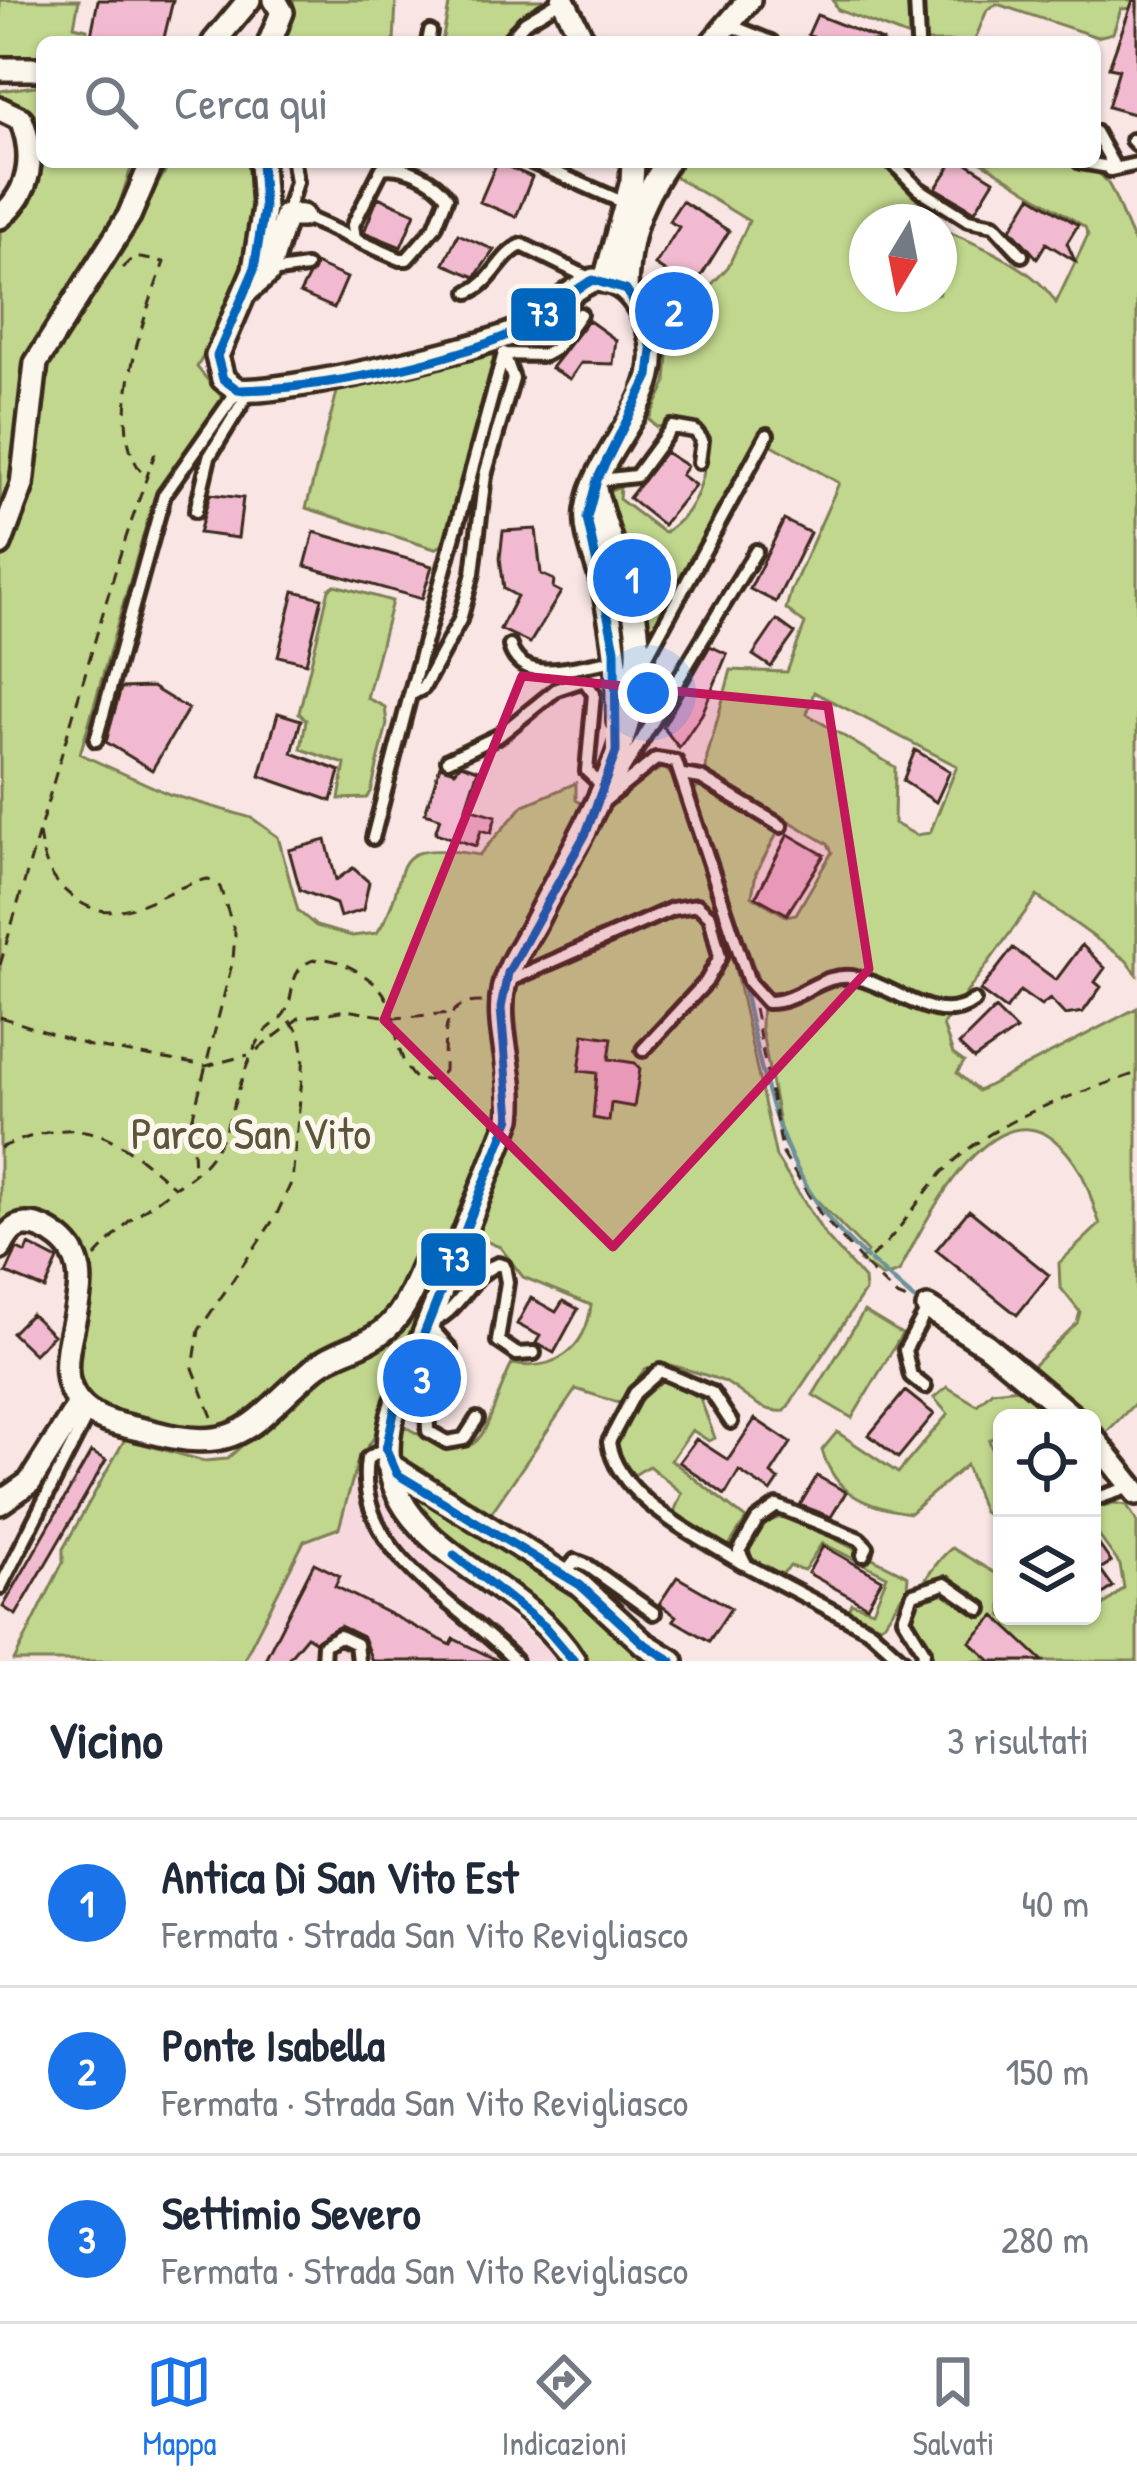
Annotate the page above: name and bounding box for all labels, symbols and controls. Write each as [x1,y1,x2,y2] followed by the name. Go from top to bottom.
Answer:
[36,36,1101,168] search box
[78,69,144,135] icon: search
[174,72,328,133] text: Cerca qui
[849,204,957,312] north arrow
[635,266,713,356] pin: 2
[509,286,578,343] line badge: 73
[527,292,559,336] text: 73
[593,533,671,623] pin: 1
[618,663,678,723] your location
[131,1102,371,1163] park label: Parco San Vito
[419,1231,488,1288] line badge: 73
[438,1237,470,1281] text: 73
[383,1333,461,1423] pin: 3
[993,1409,1101,1625] map controls
[993,1409,1101,1517] button: locate
[993,1517,1101,1625] button: layers
[48,1705,163,1774] text: Vicino
[947,1713,1089,1766] text: 3 risultati
[162,1846,518,1907] text: Antica Di San Vito Est
[80,1876,94,1929] text: 1
[1021,1876,1089,1929] text: 40 m
[162,1907,688,1960] text: Fermata · Strada San Vito Revigliasco
[162,2014,385,2075] text: Ponte Isabella
[78,2044,96,2097] text: 2
[1005,2044,1089,2097] text: 150 m
[162,2075,688,2128] text: Fermata · Strada San Vito Revigliasco
[162,2182,421,2243] text: Settimio Severo
[78,2212,96,2265] text: 3
[1001,2212,1089,2265] text: 280 m
[162,2243,688,2296] text: Fermata · Strada San Vito Revigliasco
[143,2349,216,2465] tab: Mappa
[502,2349,627,2465] tab: Indicazioni
[913,2349,994,2465] tab: Salvati

